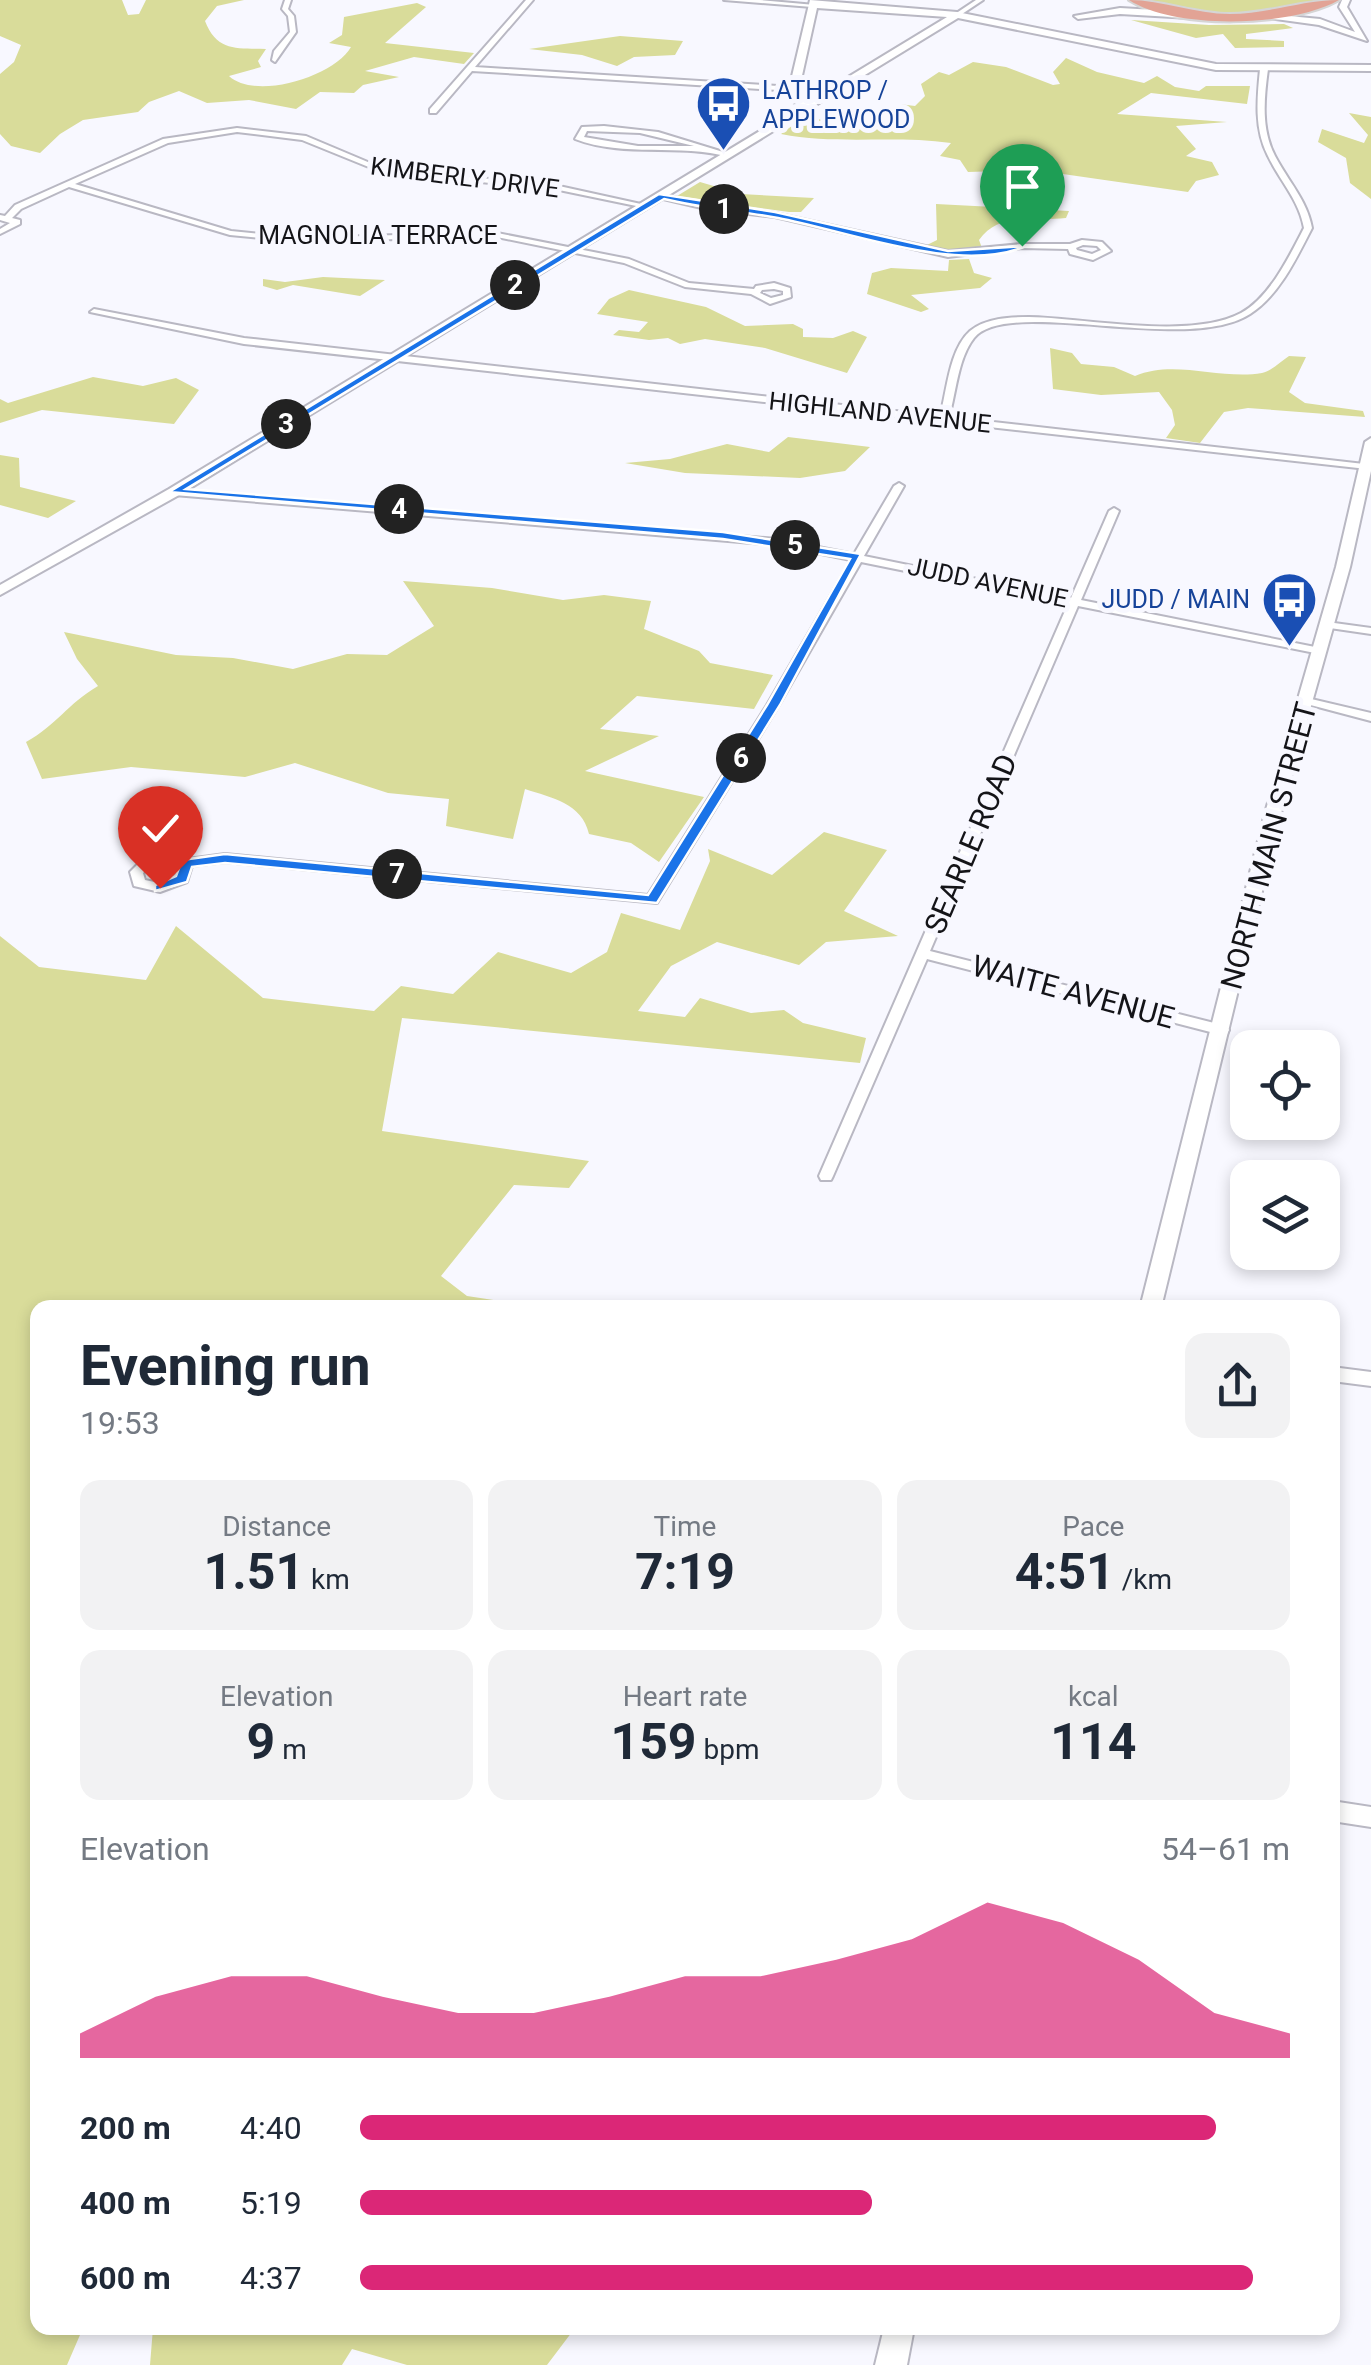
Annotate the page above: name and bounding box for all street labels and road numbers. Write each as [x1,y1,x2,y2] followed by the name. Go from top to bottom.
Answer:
[369,152,561,203] street label: KIMBERLY DRIVE
[258,221,498,250] street label: MAGNOLIA TERRACE
[767,386,993,439] street label: HIGHLAND AVENUE
[905,551,1070,614] street label: JUDD AVENUE
[1213,698,1324,993] street label: NORTH MAIN STREET
[917,749,1024,939] street label: SEARLE ROAD
[968,948,1178,1035] street label: WAITE AVENUE

